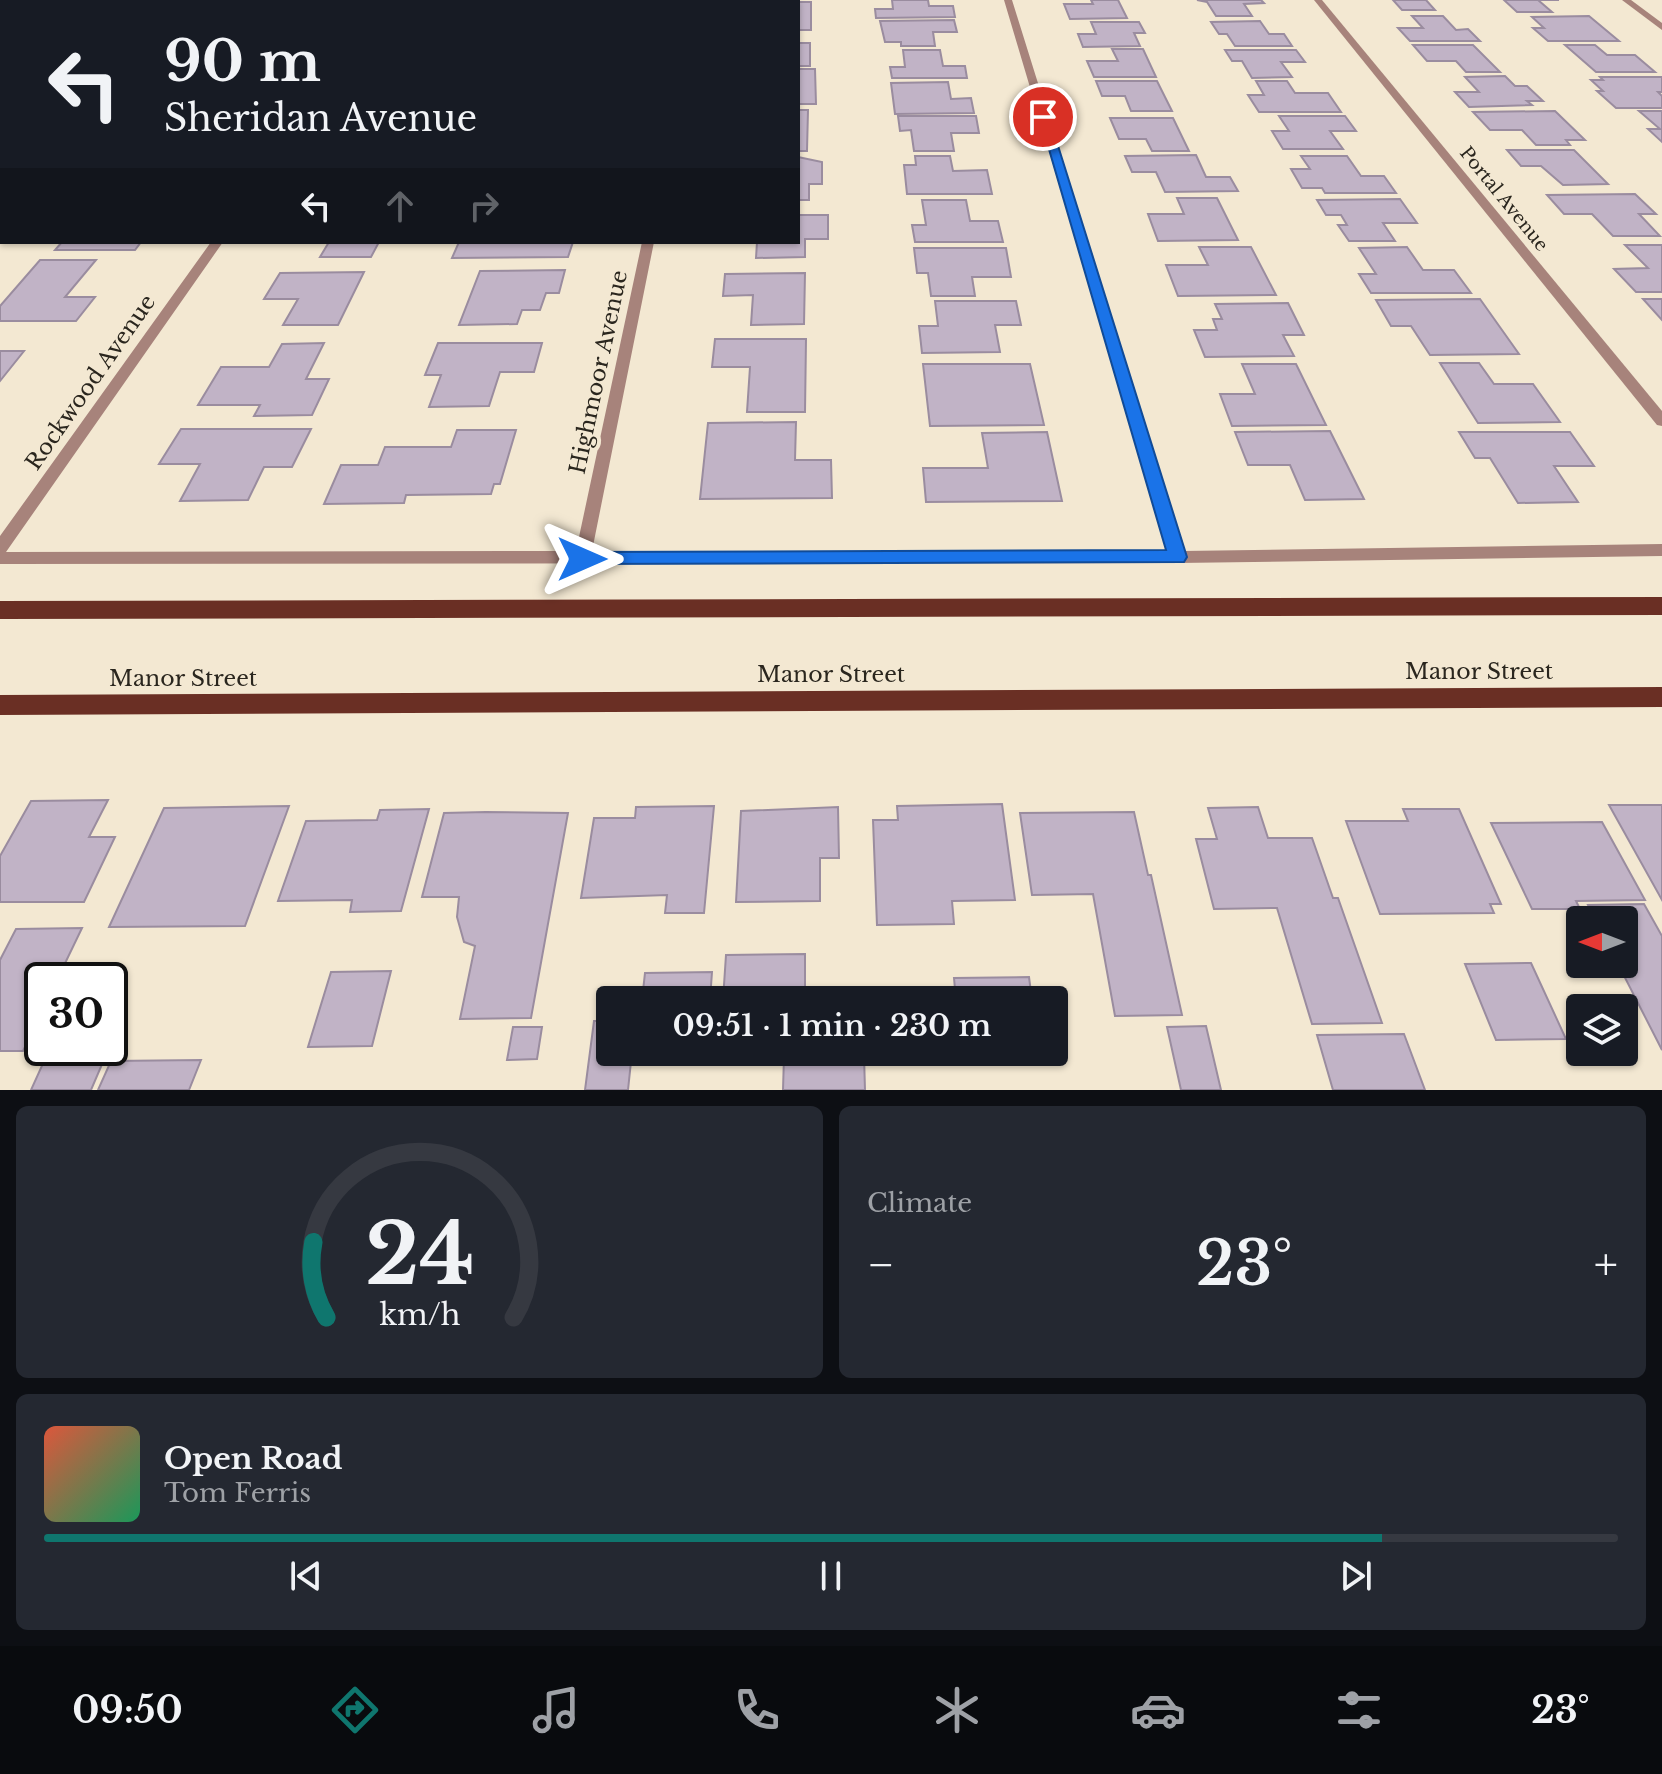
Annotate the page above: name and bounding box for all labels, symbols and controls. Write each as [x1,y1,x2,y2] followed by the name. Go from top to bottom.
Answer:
[164,27,321,96] text: 90 m
[32,32,136,136] icon: left
[1009,83,1077,151] pin
[1021,95,1065,139] icon: arrive
[164,96,477,141] text: Sheridan Avenue
[1455,142,1553,256] street label: Portal Avenue
[294,184,338,228] icon: left
[378,184,422,228] icon: ahead
[462,184,506,228] icon: right
[564,268,633,476] street label: Highmoor Avenue
[20,289,161,475] street label: Rockwood Avenue
[540,517,624,601] position arrow
[1405,658,1554,685] street label: Manor Street
[757,661,906,688] street label: Manor Street
[109,665,258,692] street label: Manor Street
[1566,906,1638,978] north arrow
[1566,906,1638,1066] map controls
[24,962,128,1066] speed limit sign: 30
[1566,994,1638,1066] button: layers
[673,1007,991,1044] text: 09:51 · 1 min · 230 m
[867,1187,972,1219] text: Climate
[365,1203,474,1306] text: 24
[1196,1227,1293,1301] text: 23°
[867,1237,895,1292] text: −
[1594,1237,1618,1292] text: +
[379,1297,460,1333] text: km/h
[164,1440,343,1477] text: Open Road
[164,1477,311,1509] text: Tom Ferris
[284,1554,328,1598] icon: previous
[809,1554,853,1598] icon: pause
[1334,1554,1378,1598] icon: next
[327,1682,383,1738] icon: directions
[528,1682,584,1738] icon: music
[729,1682,785,1738] icon: phone
[929,1682,985,1738] icon: climate
[1130,1682,1186,1738] icon: car
[1331,1682,1387,1738] icon: filters
[72,1688,183,1733] text: 09:50
[1531,1688,1590,1733] text: 23°

